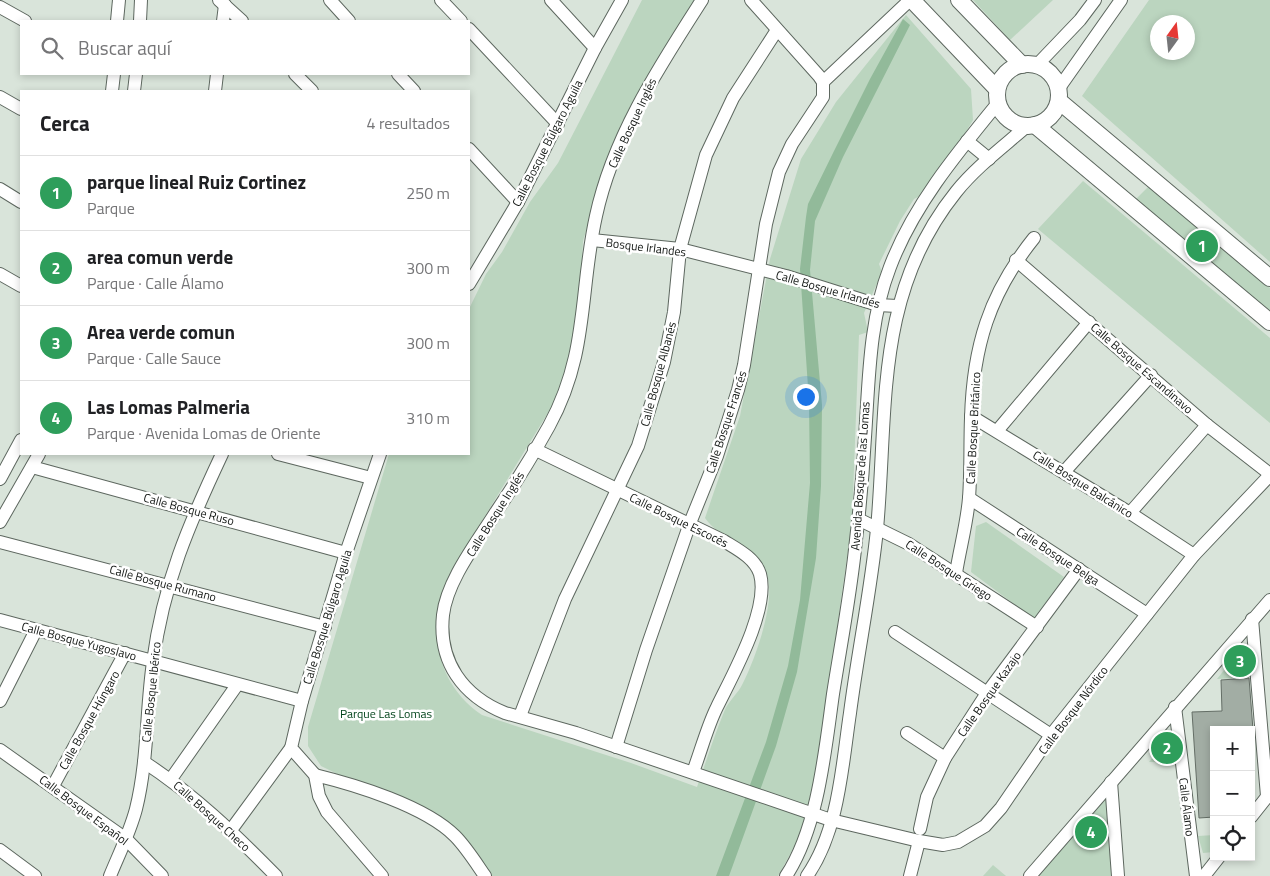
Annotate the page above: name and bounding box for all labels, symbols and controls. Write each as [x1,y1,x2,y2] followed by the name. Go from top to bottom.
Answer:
[1150,15,1195,60] north arrow
[20,20,470,75] search box
[78,33,171,62] text: Buscar aquí
[38,34,66,62] icon: search
[603,74,661,171] street label: Calle Bosque Inglés
[507,76,587,210] street label: Calle Bosque Búlgaro Aguila
[40,107,90,139] text: Cerca
[366,111,450,135] text: 4 resultados
[87,167,306,196] text: parque lineal Ruiz Cortinez
[52,181,60,205] text: 1
[406,181,450,205] text: 250 m
[87,196,135,220] text: Parque
[1186,227,1218,265] pin: 1
[605,233,688,261] street label: Bosque Irlandes
[87,242,233,271] text: area comun verde
[52,256,60,280] text: 2
[406,256,450,280] text: 300 m
[774,265,883,313] street label: Calle Bosque Irlandés
[87,271,224,295] text: Parque · Calle Álamo
[87,317,235,346] text: Area verde comun
[1086,318,1198,418] street label: Calle Bosque Escandinavo
[635,319,681,429] street label: Calle Bosque Albanés
[52,331,60,355] text: 3
[406,331,450,355] text: 300 m
[87,346,221,370] text: Parque · Calle Sauce
[700,368,752,476] street label: Calle Bosque Francés
[961,371,985,485] street label: Calle Bosque Británico
[793,384,819,410] your location
[87,392,250,421] text: Las Lomas Palmeria
[845,401,875,551] street label: Avenida Bosque de las Lomas
[52,406,60,430] text: 4
[406,406,450,430] text: 310 m
[87,421,321,445] text: Parque · Avenida Lomas de Oriente
[1029,445,1137,523] street label: Calle Bosque Balcánico
[461,467,529,560] street label: Calle Bosque Inglés
[142,488,236,530] street label: Calle Bosque Ruso
[626,488,732,552] street label: Calle Bosque Escocés
[1013,522,1103,590] street label: Calle Bosque Belga
[902,535,996,605] street label: Calle Bosque Griego
[297,547,357,687] street label: Calle Bosque Búlgaro Aguila
[107,560,219,606] street label: Calle Bosque Rumano
[19,617,139,665] street label: Calle Bosque Yugoslavo
[136,641,166,743] street label: Calle Bosque Ibérico
[1224,642,1256,680] pin: 3
[952,647,1026,741] street label: Calle Bosque Kazajo
[1033,662,1113,758] street label: Calle Bosque Nórdico
[54,667,124,773] street label: Calle Bosque Húngaro
[340,704,432,723] park label: Parque Las Lomas
[1210,726,1255,861] map controls
[1210,726,1255,771] button: +
[1151,729,1183,767] pin: 2
[35,770,133,850] street label: Calle Bosque Español
[1210,771,1255,816] button: −
[169,776,255,856] street label: Calle Bosque Checo
[1174,777,1200,837] street label: Calle Álamo
[1075,813,1107,851] pin: 4
[1210,816,1255,861] button: locate

